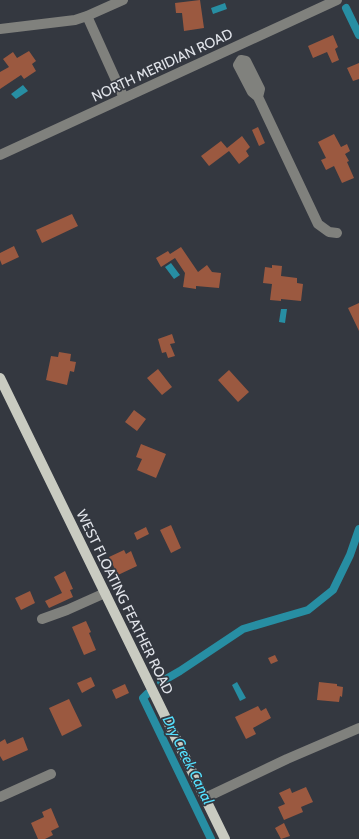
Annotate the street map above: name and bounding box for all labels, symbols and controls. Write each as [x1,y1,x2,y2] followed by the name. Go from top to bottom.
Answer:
[89,24,235,106] street label: NORTH MERIDIAN ROAD
[72,507,178,697] street label: WEST FLOATING FEATHER ROAD
[159,713,217,808] water label: Dry Creek Canal

